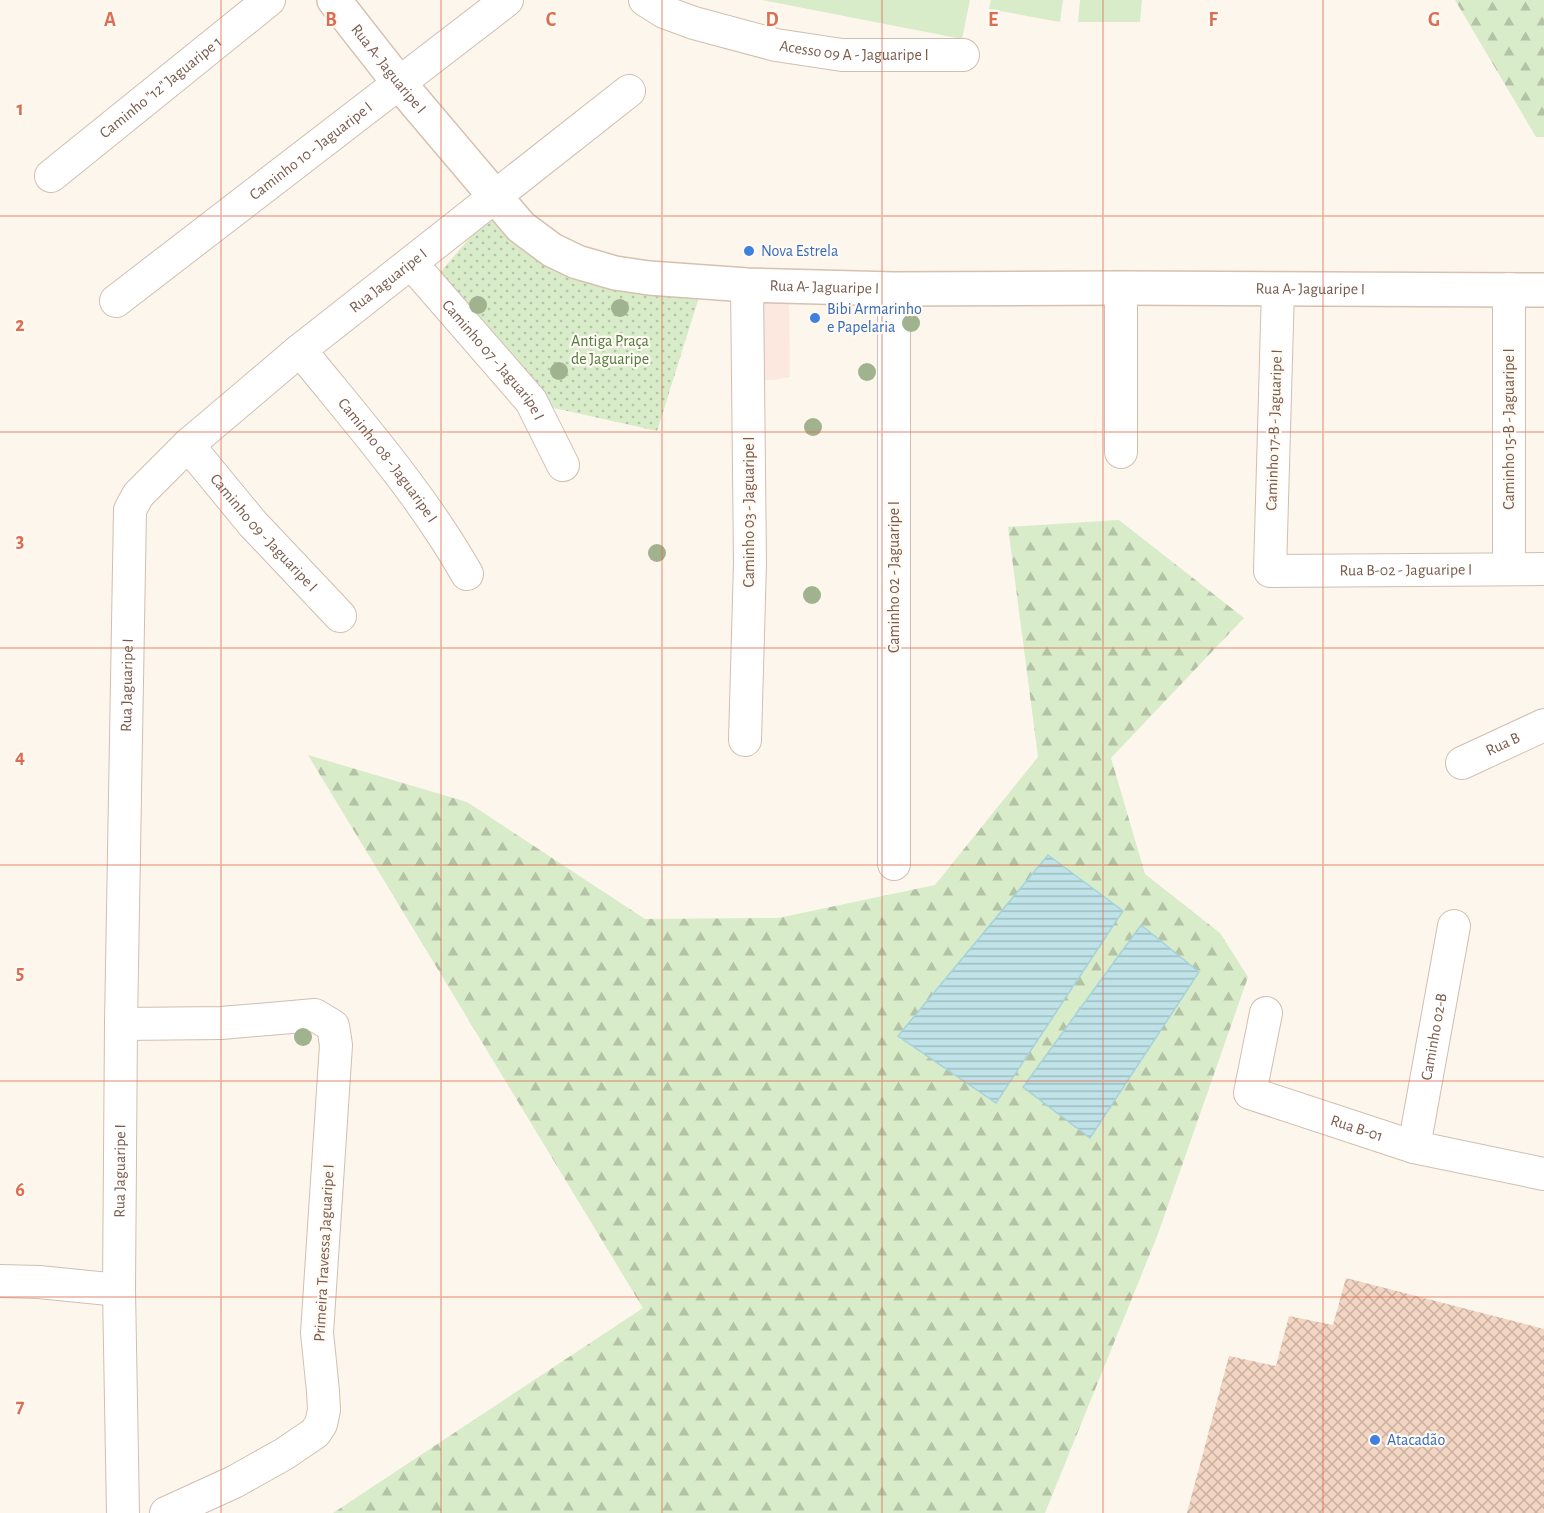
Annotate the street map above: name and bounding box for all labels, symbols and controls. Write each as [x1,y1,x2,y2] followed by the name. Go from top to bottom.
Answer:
[104,10,116,30] text: A
[325,10,337,30] text: B
[546,10,557,30] text: C
[765,10,779,30] text: D
[988,10,998,30] text: E
[1208,10,1218,30] text: F
[1428,10,1440,30] text: G
[348,21,429,117] street label: Rua A- Jaguaripe I
[97,34,225,141] street label: Caminho "12" Jaguaripe 1
[779,38,929,63] street label: Acesso 09 A - Jaguaripe I
[16,99,24,119] text: 1
[247,99,375,203] street label: Caminho 10 - Jaguaripe I
[761,243,838,259] place label: Nova Estrela
[742,244,756,258] marker: Nova Estrela
[347,245,430,316] street label: Rua Jaguaripe I
[769,278,879,297] street label: Rua A- Jaguaripe I
[1255,281,1365,297] street label: Rua A- Jaguaripe I
[439,297,547,423] street label: Caminho 07 - Jaguaripe I
[827,301,922,335] place label: Bibi Armarinho e Papelaria
[808,311,822,325] marker: Bibi Armarinho e Papelaria
[15,315,25,335] text: 2
[571,333,649,367] park label: Antiga Praça de Jaguaripe
[1501,348,1517,510] street label: Caminho 15-B - Jaguaripe I
[1263,349,1285,511] street label: Caminho 17-B - Jaguaripe I
[335,395,440,525] street label: Caminho 08 - Jaguaripe I
[741,436,757,588] street label: Caminho 03 - Jaguaripe I
[207,471,321,595] street label: Caminho 09 - Jaguaripe I
[886,501,902,653] street label: Caminho 02 - Jaguaripe I
[16,531,24,551] text: 3
[1339,562,1472,578] street label: Rua B-02 - Jaguaripe I
[118,638,136,732] street label: Rua Jaguaripe I
[1483,729,1522,759] street label: Rua B
[15,747,25,767] text: 4
[16,963,24,983] text: 5
[1418,992,1450,1082] street label: Caminho 02-B
[1329,1112,1385,1144] street label: Rua B-01
[112,1124,128,1218] street label: Rua Jaguaripe I
[311,1164,337,1342] street label: Primeira Travessa Jaguaripe I
[15,1180,25,1200] text: 6
[16,1396,25,1416] text: 7
[1387,1432,1445,1448] place label: Atacadão
[1368,1433,1382,1447] marker: Atacadão

